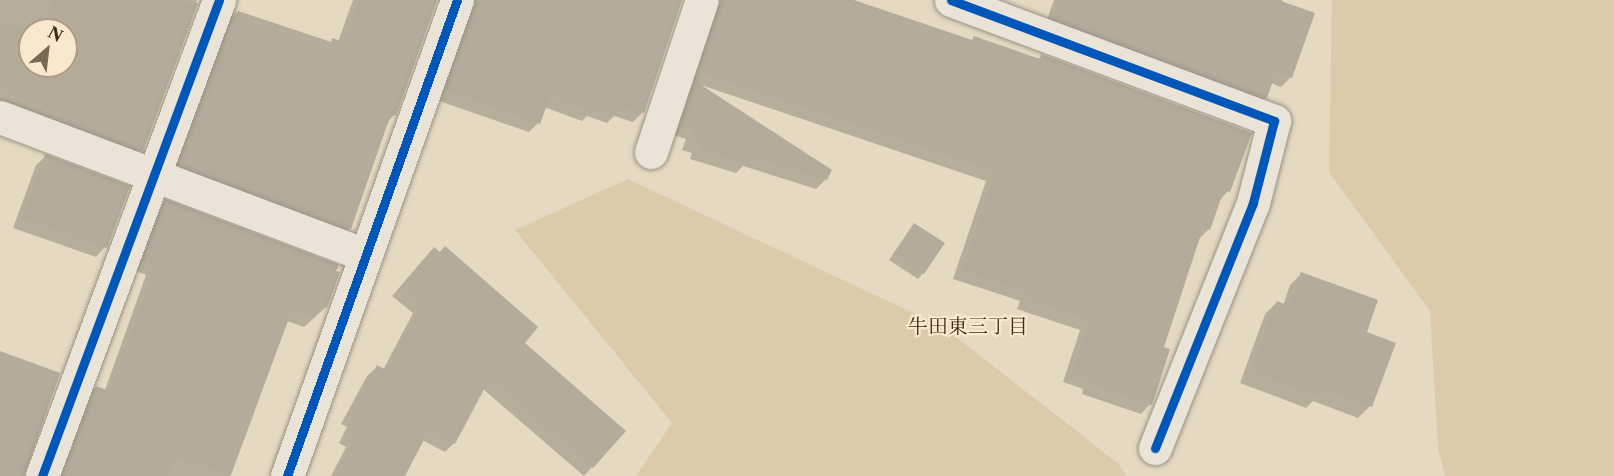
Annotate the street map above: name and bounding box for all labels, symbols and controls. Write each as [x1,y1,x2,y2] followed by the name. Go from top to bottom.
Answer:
[18,18,78,78] north arrow
[45,22,66,46] text: N
[908,314,1028,338] district label: 牛田東三丁目

